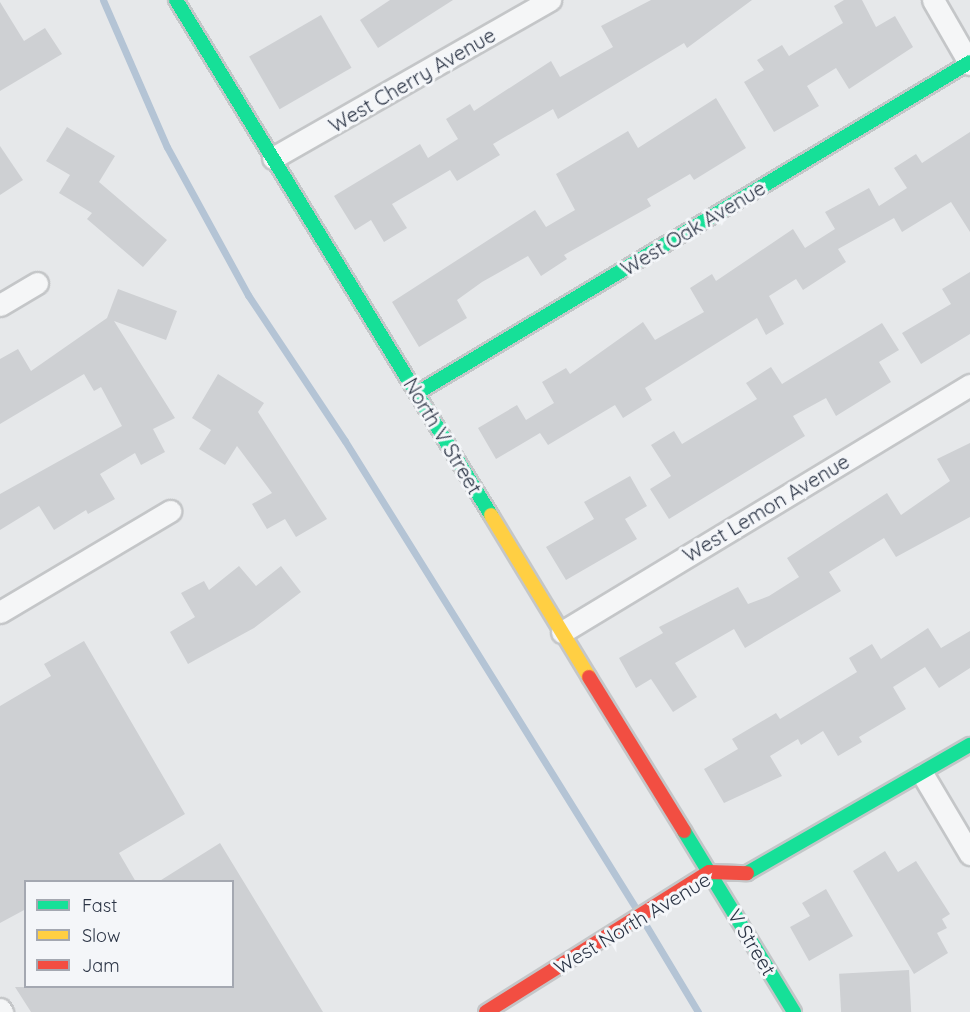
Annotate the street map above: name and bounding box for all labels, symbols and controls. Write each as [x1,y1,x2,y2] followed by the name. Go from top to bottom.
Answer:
[324,23,500,137] street label: West Cherry Avenue
[617,175,769,281] street label: West Oak Avenue
[399,374,487,498] street label: North V Street
[679,449,853,567] street label: West Lemon Avenue
[549,867,715,979] street label: West North Avenue
[24,880,234,988] legend
[82,894,117,917] text: Fast
[723,904,781,980] street label: V Street
[82,924,120,947] text: Slow
[82,954,120,977] text: Jam

